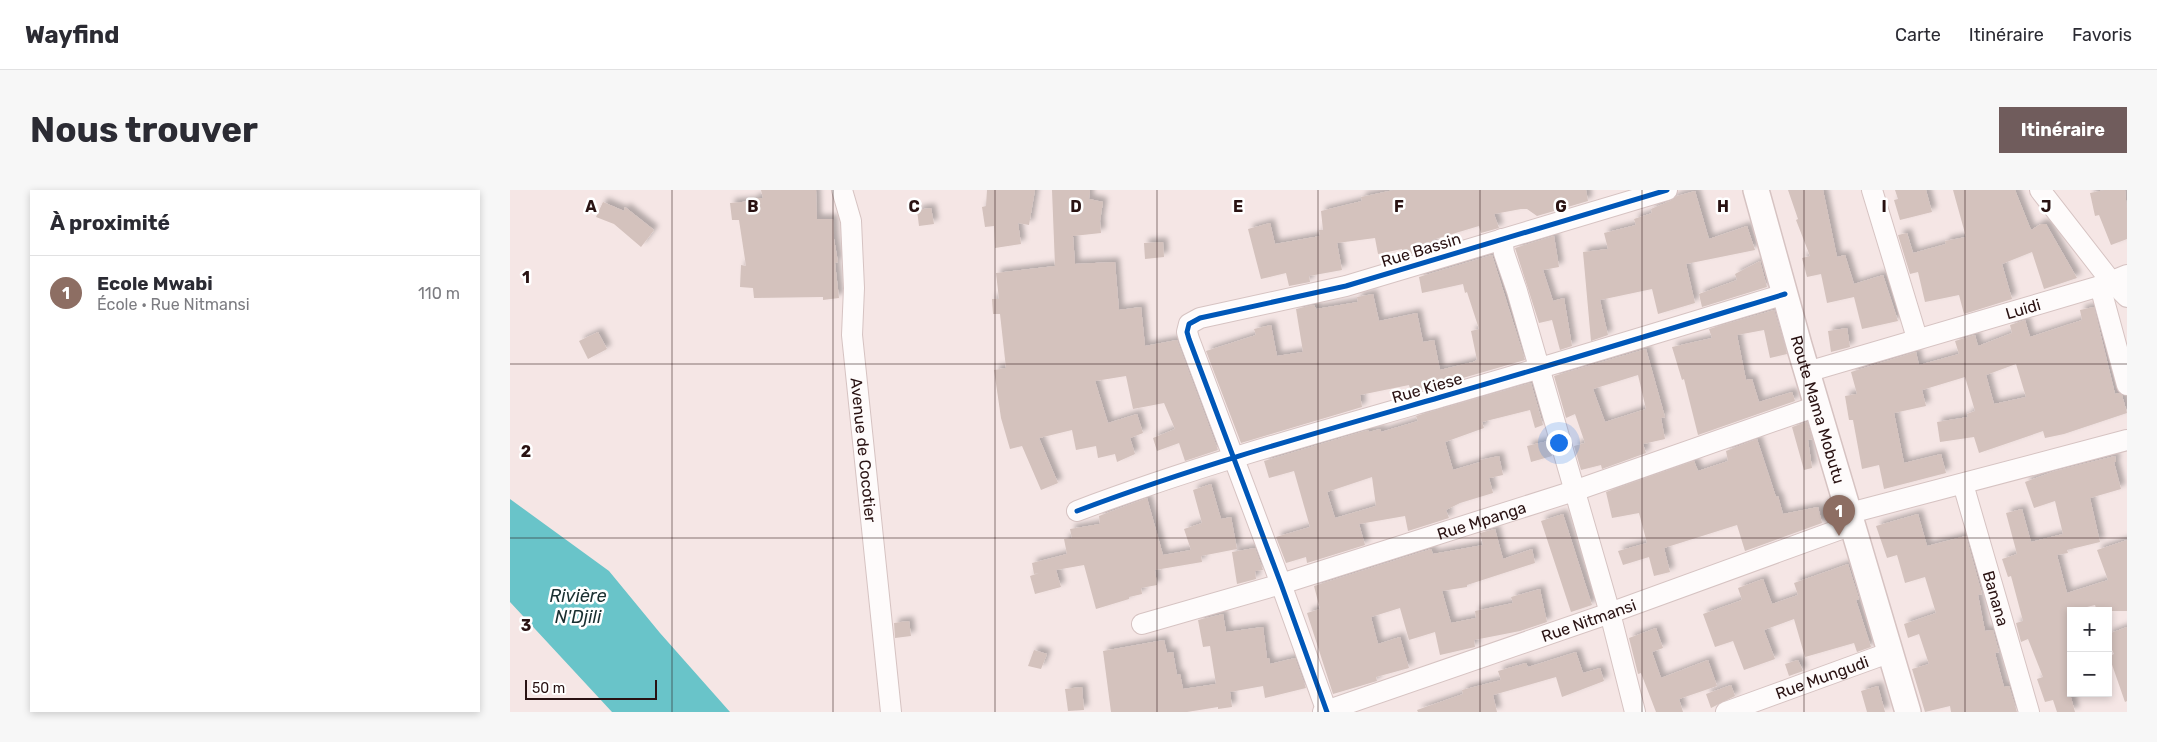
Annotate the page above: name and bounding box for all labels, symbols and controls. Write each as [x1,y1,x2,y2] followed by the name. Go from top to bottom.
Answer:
[25,21,119,49] text: Wayfind
[1895,24,1941,46] text: Carte
[1969,24,2044,46] text: Itinéraire
[2072,24,2132,46] text: Favoris
[1999,107,2127,153] button: Itinéraire
[30,109,258,151] text: Nous trouver
[585,197,597,216] text: A
[747,197,759,216] text: B
[908,197,920,216] text: C
[1070,197,1082,216] text: D
[1233,197,1243,216] text: E
[1394,197,1404,216] text: F
[1555,197,1567,216] text: G
[1717,197,1729,216] text: H
[1881,197,1887,216] text: I
[2041,197,2051,216] text: J
[50,210,170,235] text: À proximité
[1379,229,1463,271] street label: Rue Bassin
[522,268,530,287] text: 1
[97,272,213,295] text: Ecole Mwabi
[62,284,70,303] text: 1
[418,284,460,303] text: 110 m
[2003,294,2043,323] street label: Luidi
[97,295,250,314] text: École · Rue Nitmansi
[1787,333,1849,486] street label: Route Mama Mobutu
[1390,369,1465,407] street label: Rue Kiese
[847,377,881,523] street label: Avenue de Cocotier
[1546,430,1572,456] your location
[521,442,531,461] text: 2
[1823,495,1855,536] pin: 1
[1435,497,1528,543] street label: Rue Mpanga
[1979,568,2013,628] street label: Banana
[549,585,607,628] water label: Rivière N'Djili
[1539,595,1639,646] street label: Rue Nitmansi
[2067,607,2112,697] map controls
[2067,607,2112,652] button: +
[521,616,531,635] text: 3
[1773,652,1871,703] street label: Rue Mungudi
[2067,652,2112,697] button: −
[525,677,658,700] scale bar
[532,680,565,697] text: 50 m

